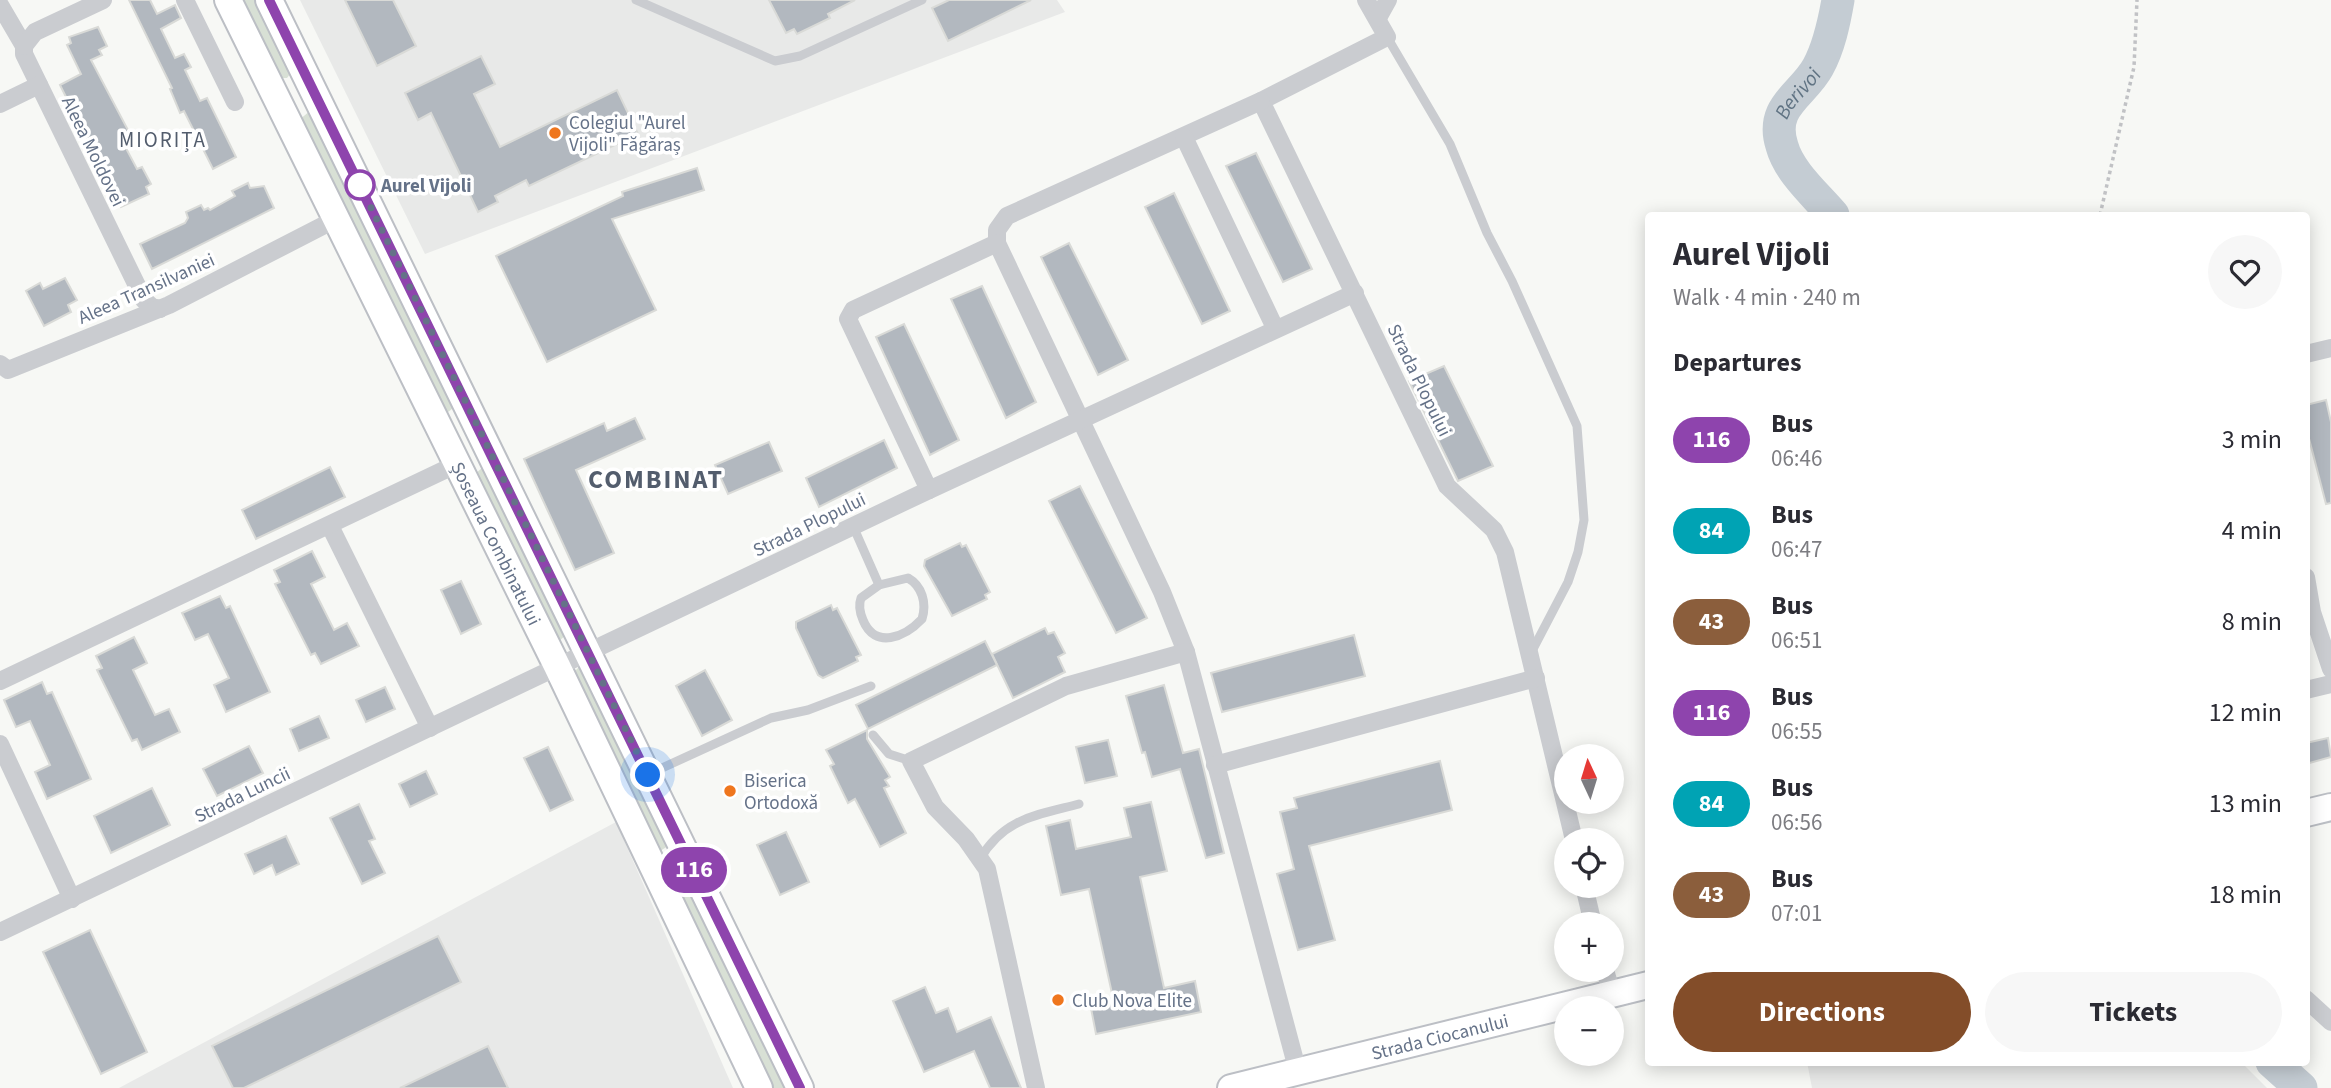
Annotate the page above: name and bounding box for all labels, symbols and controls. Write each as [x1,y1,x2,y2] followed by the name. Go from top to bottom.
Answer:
[1767,61,1829,124] water label: Berivoi
[54,92,131,211] street label: Aleea Moldovei
[569,110,686,159] place label: Colegiul "Aurel Vijoli" Făgăraș
[119,125,207,155] district label: MIORIȚA
[547,125,563,141] marker: Colegiul "Aurel Vijoli" Făgăraș
[345,170,375,200] marker: Aurel Vijoli
[380,173,471,200] place label: Aurel Vijoli
[1673,231,1830,278] text: Aurel Vijoli
[2208,235,2282,309] button: heart
[74,247,219,332] street label: Aleea Transilvaniei
[1673,281,1861,314] text: Walk · 4 min · 240 m
[1380,320,1458,442] street label: Strada Plopului
[1673,344,1801,381] text: Departures
[1771,405,1813,442] text: Bus
[2222,421,2282,458] text: 3 min
[1692,422,1731,457] text: 116
[1771,442,1822,475] text: 06:46
[443,458,547,630] street label: Șoseaua Combinatului
[588,461,724,498] district label: COMBINAT
[749,486,871,564] street label: Strada Plopului
[1771,496,1813,533] text: Bus
[2222,512,2282,549] text: 4 min
[1699,513,1724,548] text: 84
[1771,533,1822,566] text: 06:47
[1771,587,1813,624] text: Bus
[2222,603,2282,640] text: 8 min
[1699,604,1724,639] text: 43
[1771,624,1822,657] text: 06:51
[1771,678,1813,715] text: Bus
[2209,694,2282,731] text: 12 min
[1692,695,1731,730] text: 116
[1771,715,1822,748] text: 06:55
[1554,744,1624,814] north arrow
[1554,744,1624,1066] map controls
[630,757,665,792] your location
[190,761,295,830] street label: Strada Luncii
[744,768,818,817] place label: Biserica Ortodoxă
[1771,769,1813,806] text: Bus
[722,783,738,799] marker: Biserica Ortodoxă
[2209,785,2282,822] text: 13 min
[1699,786,1724,821] text: 84
[1771,806,1822,839] text: 06:56
[1554,828,1624,898] button: locate
[654,847,734,893] line badge: 116
[675,852,713,887] text: 116
[1771,860,1813,897] text: Bus
[2209,876,2282,913] text: 18 min
[1699,877,1724,912] text: 43
[1771,897,1822,930] text: 07:01
[1554,912,1624,982] button: +
[1673,972,1971,1052] button: Directions
[1985,972,2282,1052] button: Tickets
[1072,988,1192,1015] place label: Club Nova Elite
[1050,992,1066,1008] marker: Club Nova Elite
[1554,996,1624,1066] button: −
[1369,1008,1511,1068] street label: Strada Ciocanului

